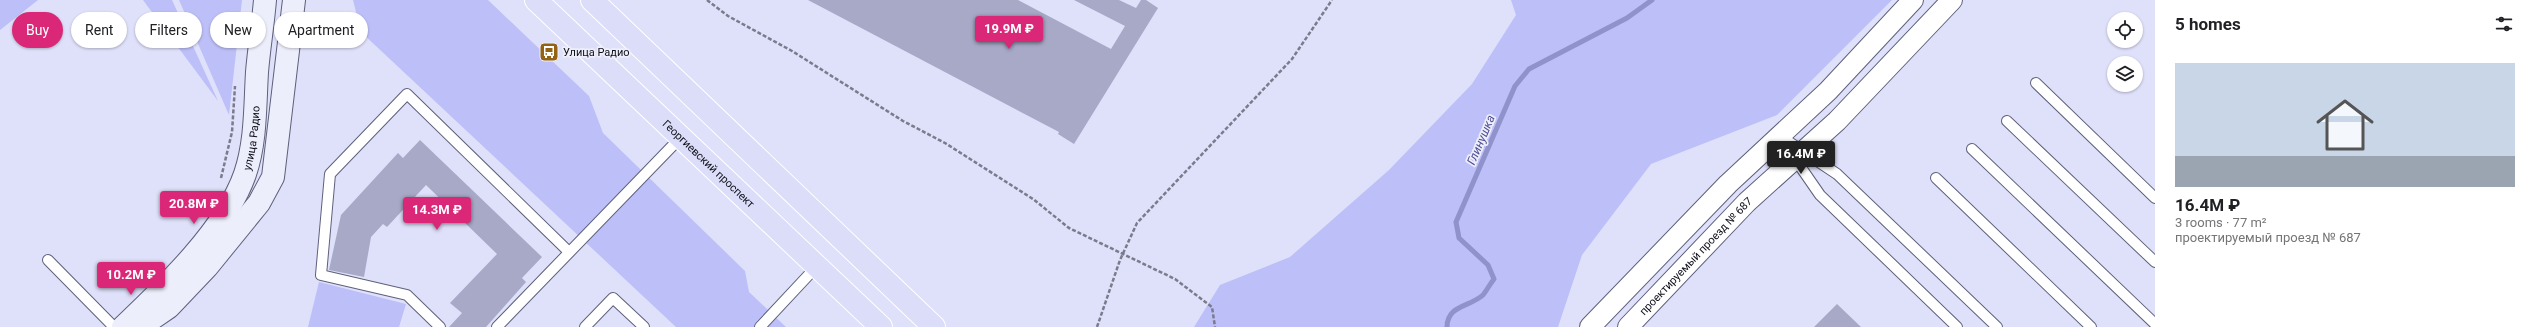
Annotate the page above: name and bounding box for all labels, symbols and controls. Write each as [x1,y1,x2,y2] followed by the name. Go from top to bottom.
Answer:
[12,12,63,48] chip: Buy
[71,12,127,48] chip: Rent
[135,12,202,48] chip: Filters
[210,12,266,48] chip: New
[274,12,368,48] chip: Apartment
[2107,12,2143,92] map controls
[2107,12,2143,48] button: locate
[2493,13,2515,35] icon: filters
[2175,14,2241,34] text: 5 homes
[972,16,1046,50] pin: 19.9M ₽
[984,21,1034,36] text: 19.9M ₽
[538,41,560,63] bus stop icon: Улица Радио
[563,46,630,59] place label: Улица Радио
[2107,56,2143,92] button: layers
[2309,89,2381,161] icon: home
[241,105,262,172] street label: улица Радио
[1464,113,1498,167] water label: Глинушка
[660,117,758,211] street label: Георгиевский проспект
[1764,141,1838,175] pin: 16.4M ₽
[1776,146,1826,161] text: 16.4M ₽
[157,191,231,225] pin: 20.8M ₽
[1637,195,1755,318] street label: проектируемый проезд № 687
[2175,195,2240,215] text: 16.4M ₽
[169,196,219,211] text: 20.8M ₽
[400,197,474,231] pin: 14.3M ₽
[412,202,462,217] text: 14.3M ₽
[2175,215,2267,230] text: 3 rooms · 77 m²
[2175,230,2361,245] text: проектируемый проезд № 687
[94,262,168,296] pin: 10.2M ₽
[106,267,156,282] text: 10.2M ₽

